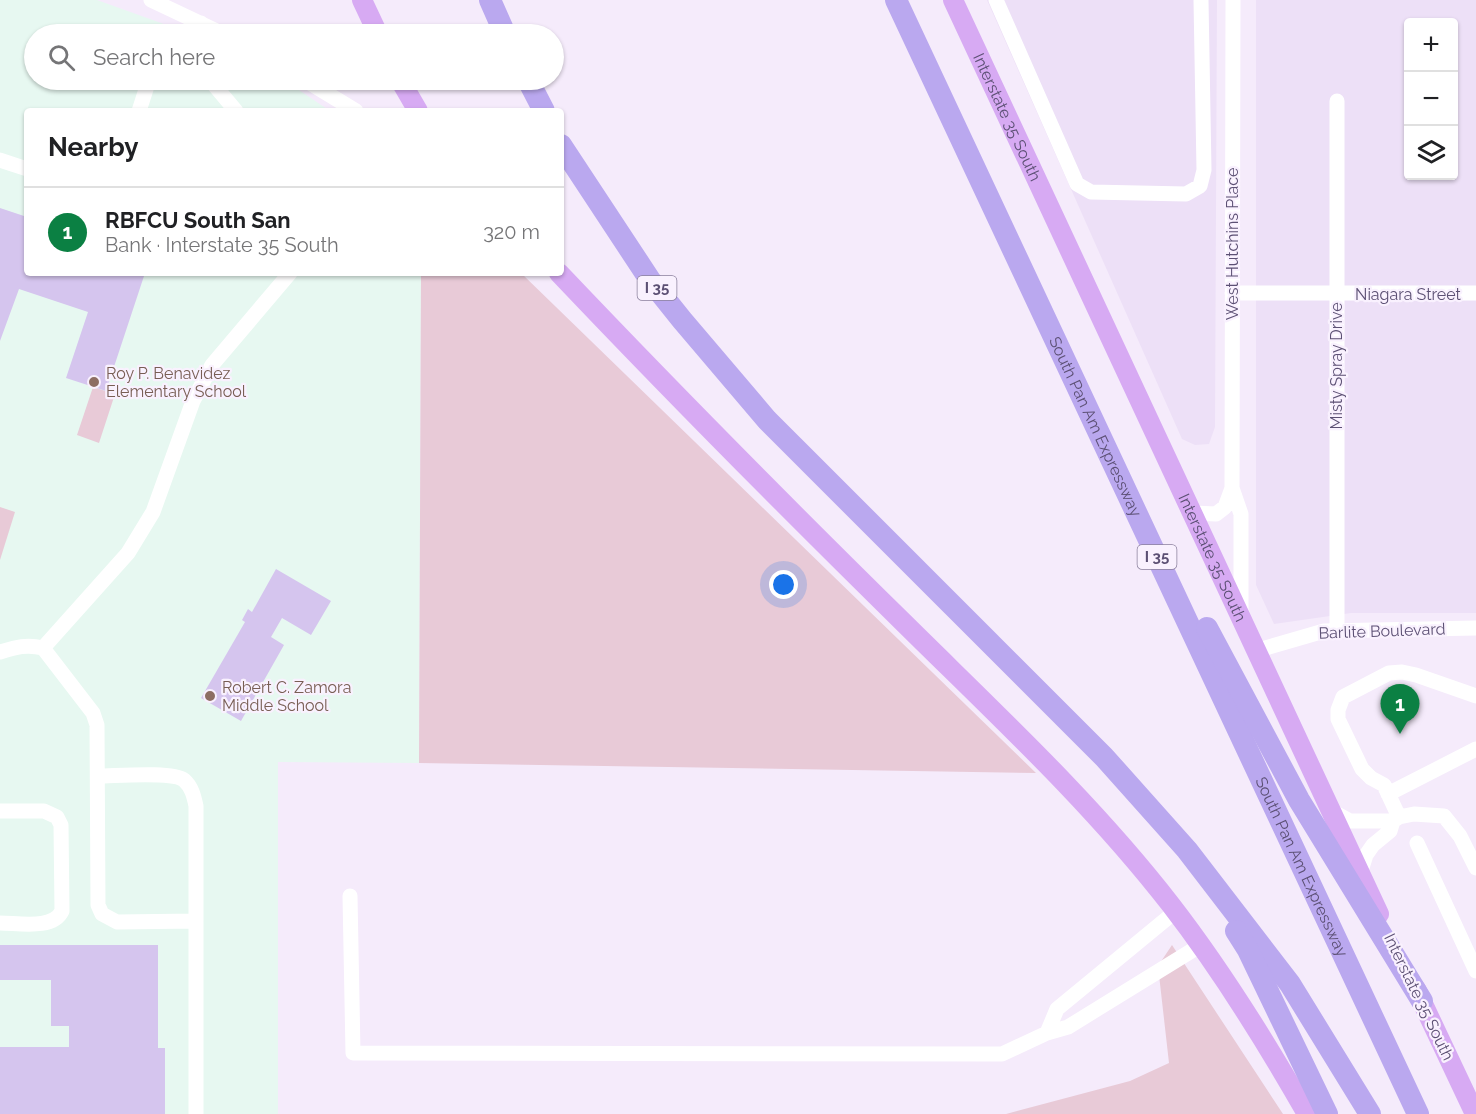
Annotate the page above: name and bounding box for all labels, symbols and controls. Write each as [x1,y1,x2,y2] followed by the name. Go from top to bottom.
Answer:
[1404,18,1458,180] map controls
[1404,18,1458,72] button: +
[24,24,564,90] search box
[45,41,78,74] icon: search
[93,44,215,70] text: Search here
[970,50,1045,184] street label: Interstate 35 South
[1404,72,1458,126] button: −
[1404,126,1458,180] button: layers
[48,132,138,162] text: Nearby
[1223,168,1242,320] street label: West Hutchins Place
[105,207,291,233] text: RBFCU South San
[63,220,72,244] text: 1
[483,220,540,244] text: 320 m
[105,233,339,257] text: Bank · Interstate 35 South
[638,276,676,300] road number: I 35
[1355,285,1462,304] street label: Niagara Street
[1327,302,1346,430] street label: Misty Spray Drive
[1046,334,1146,520] street label: South Pan Am Expressway
[106,364,247,401] place label: Roy P. Benavidez Elementary School
[87,375,101,389] marker: Roy P. Benavidez Elementary School
[1175,490,1251,624] street label: Interstate 35 South
[1138,545,1176,569] road number: I 35
[769,570,798,599] your location
[1318,619,1446,643] street label: Barlite Boulevard
[222,678,351,715] place label: Robert C. Zamora Middle School
[1380,684,1420,734] pin: 1
[203,689,217,703] marker: Robert C. Zamora Middle School
[1252,774,1352,960] street label: South Pan Am Expressway
[1380,931,1458,1063] street label: Interstate 35 South

